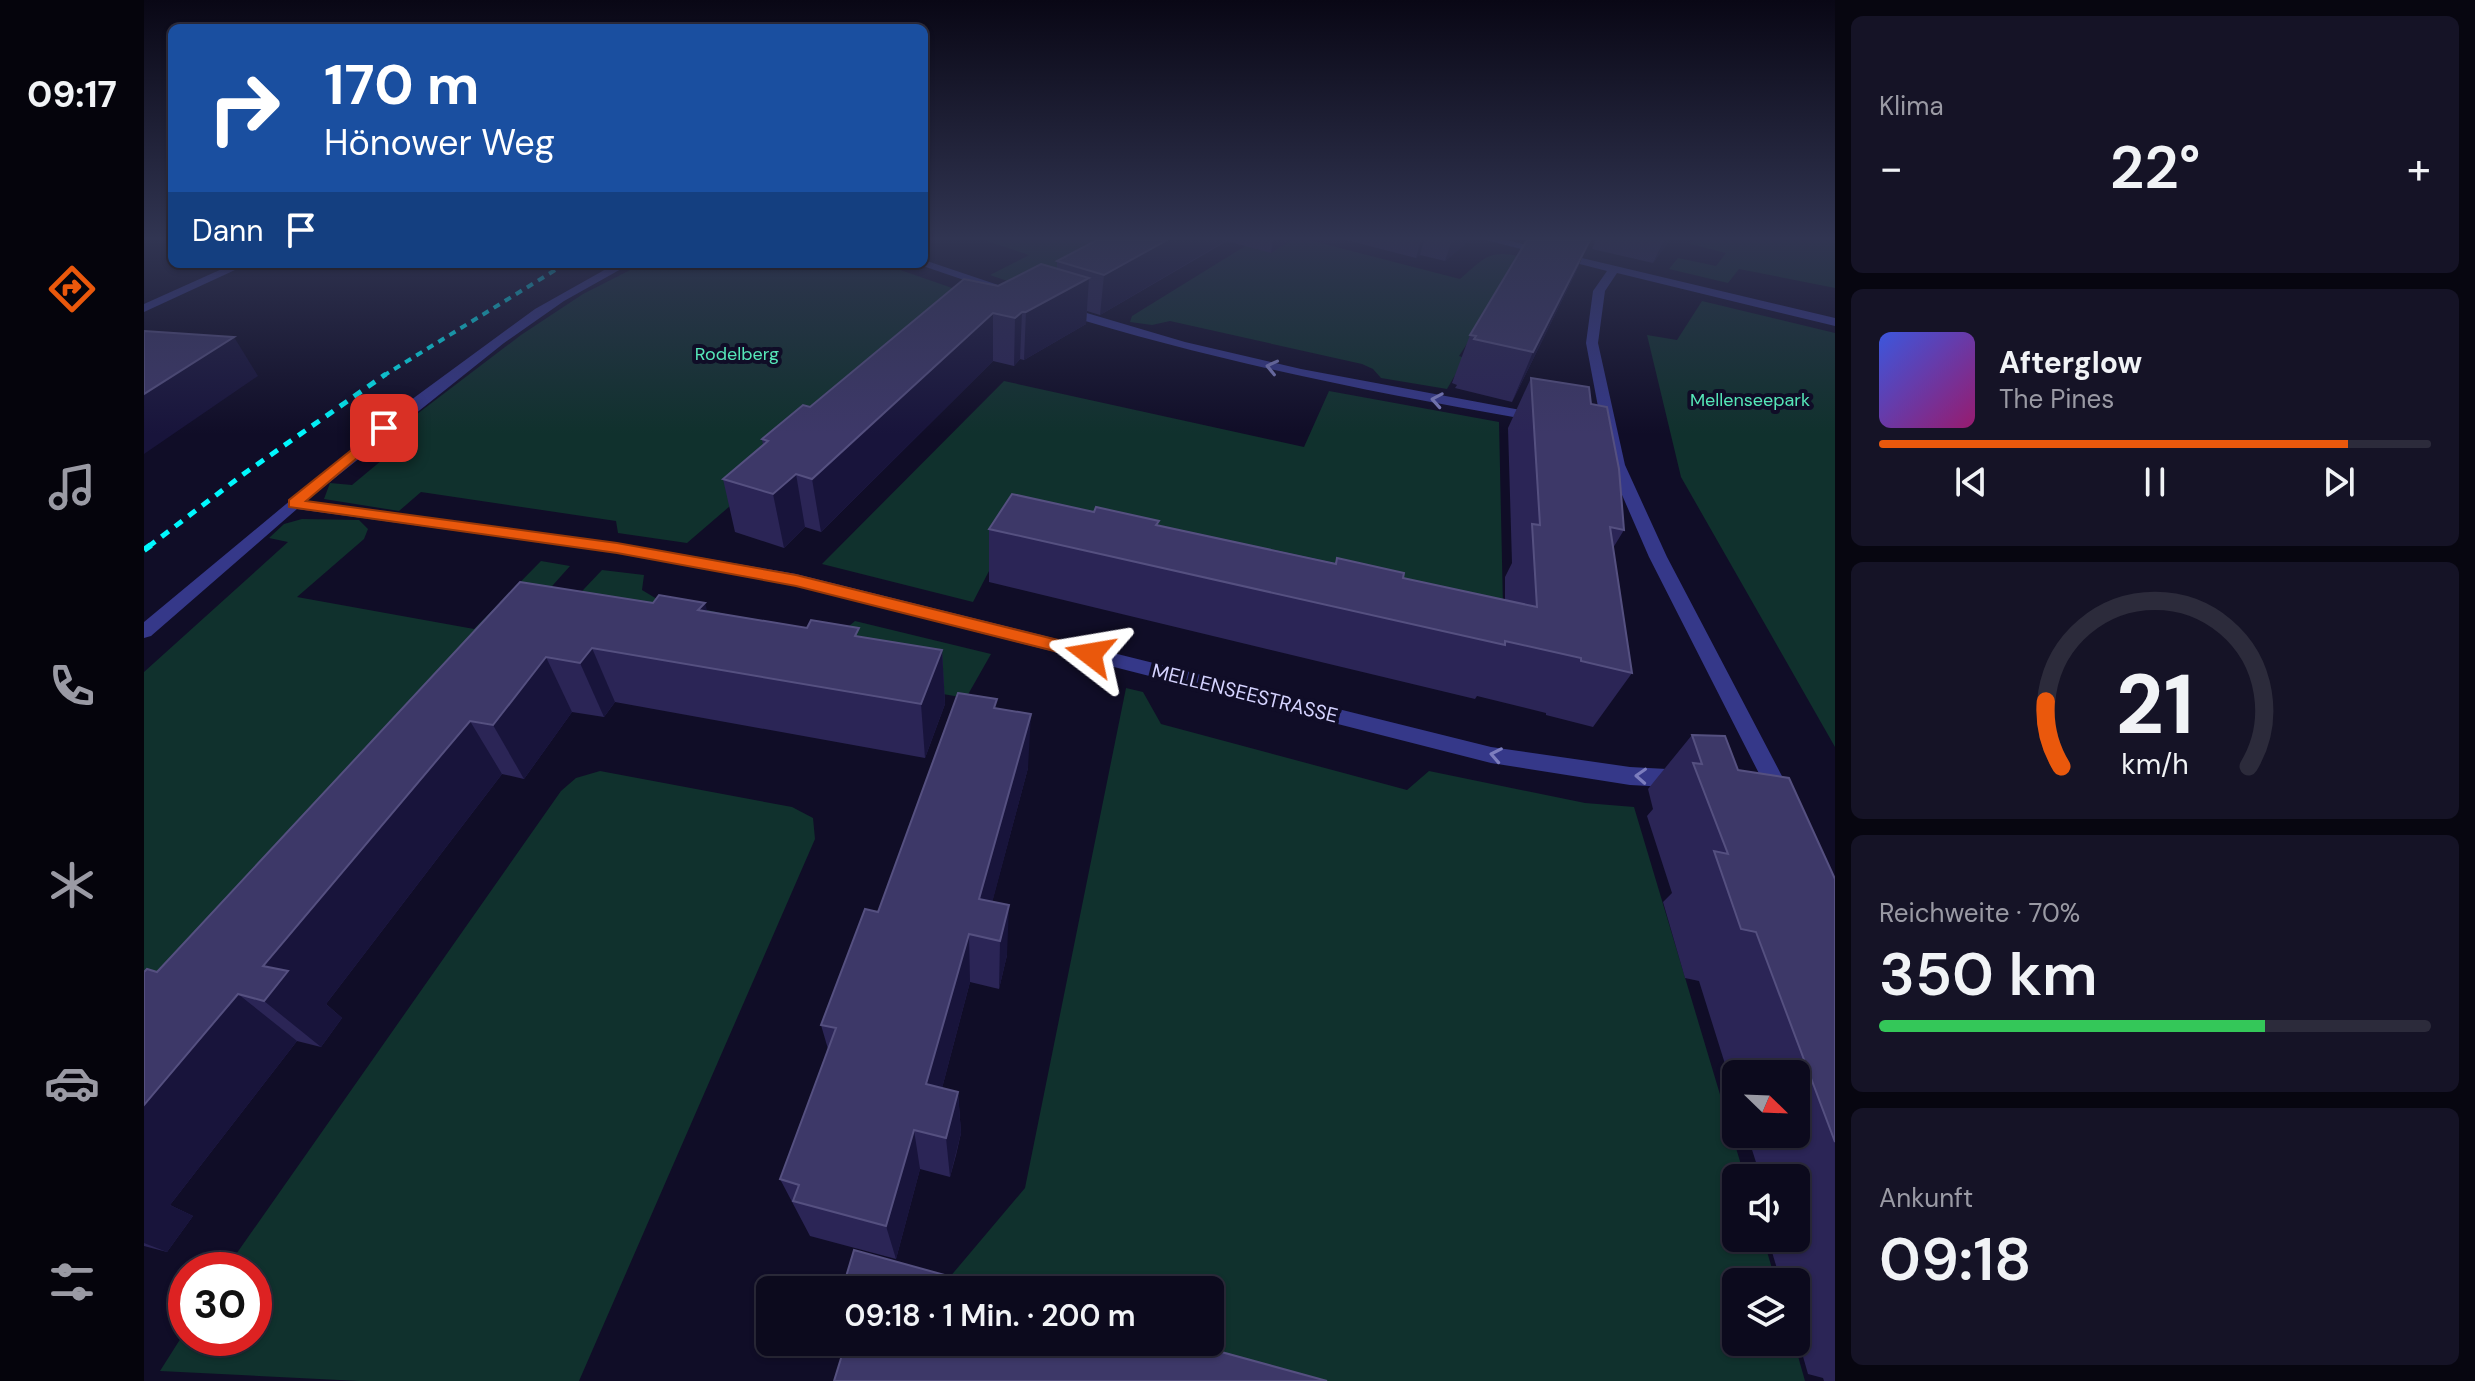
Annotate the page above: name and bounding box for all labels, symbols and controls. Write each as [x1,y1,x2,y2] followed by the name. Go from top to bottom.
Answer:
[324,48,479,121] text: 170 m
[192,56,296,160] icon: right
[27,71,117,118] text: 09:17
[1879,89,1944,123] text: Klima
[324,119,555,166] text: Hönower Weg
[2110,128,2200,207] text: 22°
[1879,139,1903,197] text: −
[2407,139,2431,197] text: +
[279,208,323,252] icon: arrive
[192,211,263,250] text: Dann
[44,261,100,317] icon: directions
[695,342,779,366] park label: Rodelberg
[1999,343,2142,382] text: Afterglow
[1266,359,1280,376] one-way arrow
[1999,382,2114,416] text: The Pines
[1690,388,1810,412] park label: Mellenseepark
[1430,392,1444,409] one-way arrow
[350,394,418,462] pin
[362,406,406,450] icon: arrive
[44,459,100,515] icon: music
[1949,460,1993,504] icon: previous
[2133,460,2177,504] icon: pause
[2317,460,2361,504] icon: next
[1048,612,1132,696] position arrow
[2116,649,2194,758] text: 21
[1149,657,1341,729] street label: MELLENSEESTRASSE
[44,658,100,714] icon: phone
[2121,746,2189,783] text: km/h
[1489,747,1503,764] one-way arrow
[1634,768,1647,785] one-way arrow
[44,857,100,913] icon: climate
[1879,896,2080,930] text: Reichweite · 70%
[1879,935,2097,1014] text: 350 km
[44,1055,100,1111] icon: car
[1722,1060,1810,1148] north arrow
[1722,1060,1810,1356] map controls
[1722,1164,1810,1252] button: sound
[1879,1181,1973,1215] text: Ankunft
[1879,1220,2032,1299] text: 09:18
[168,1252,272,1356] speed limit sign: 30
[44,1254,100,1310] icon: filters
[1722,1268,1810,1356] button: layers
[845,1296,1135,1335] text: 09:18 · 1 Min. · 200 m

